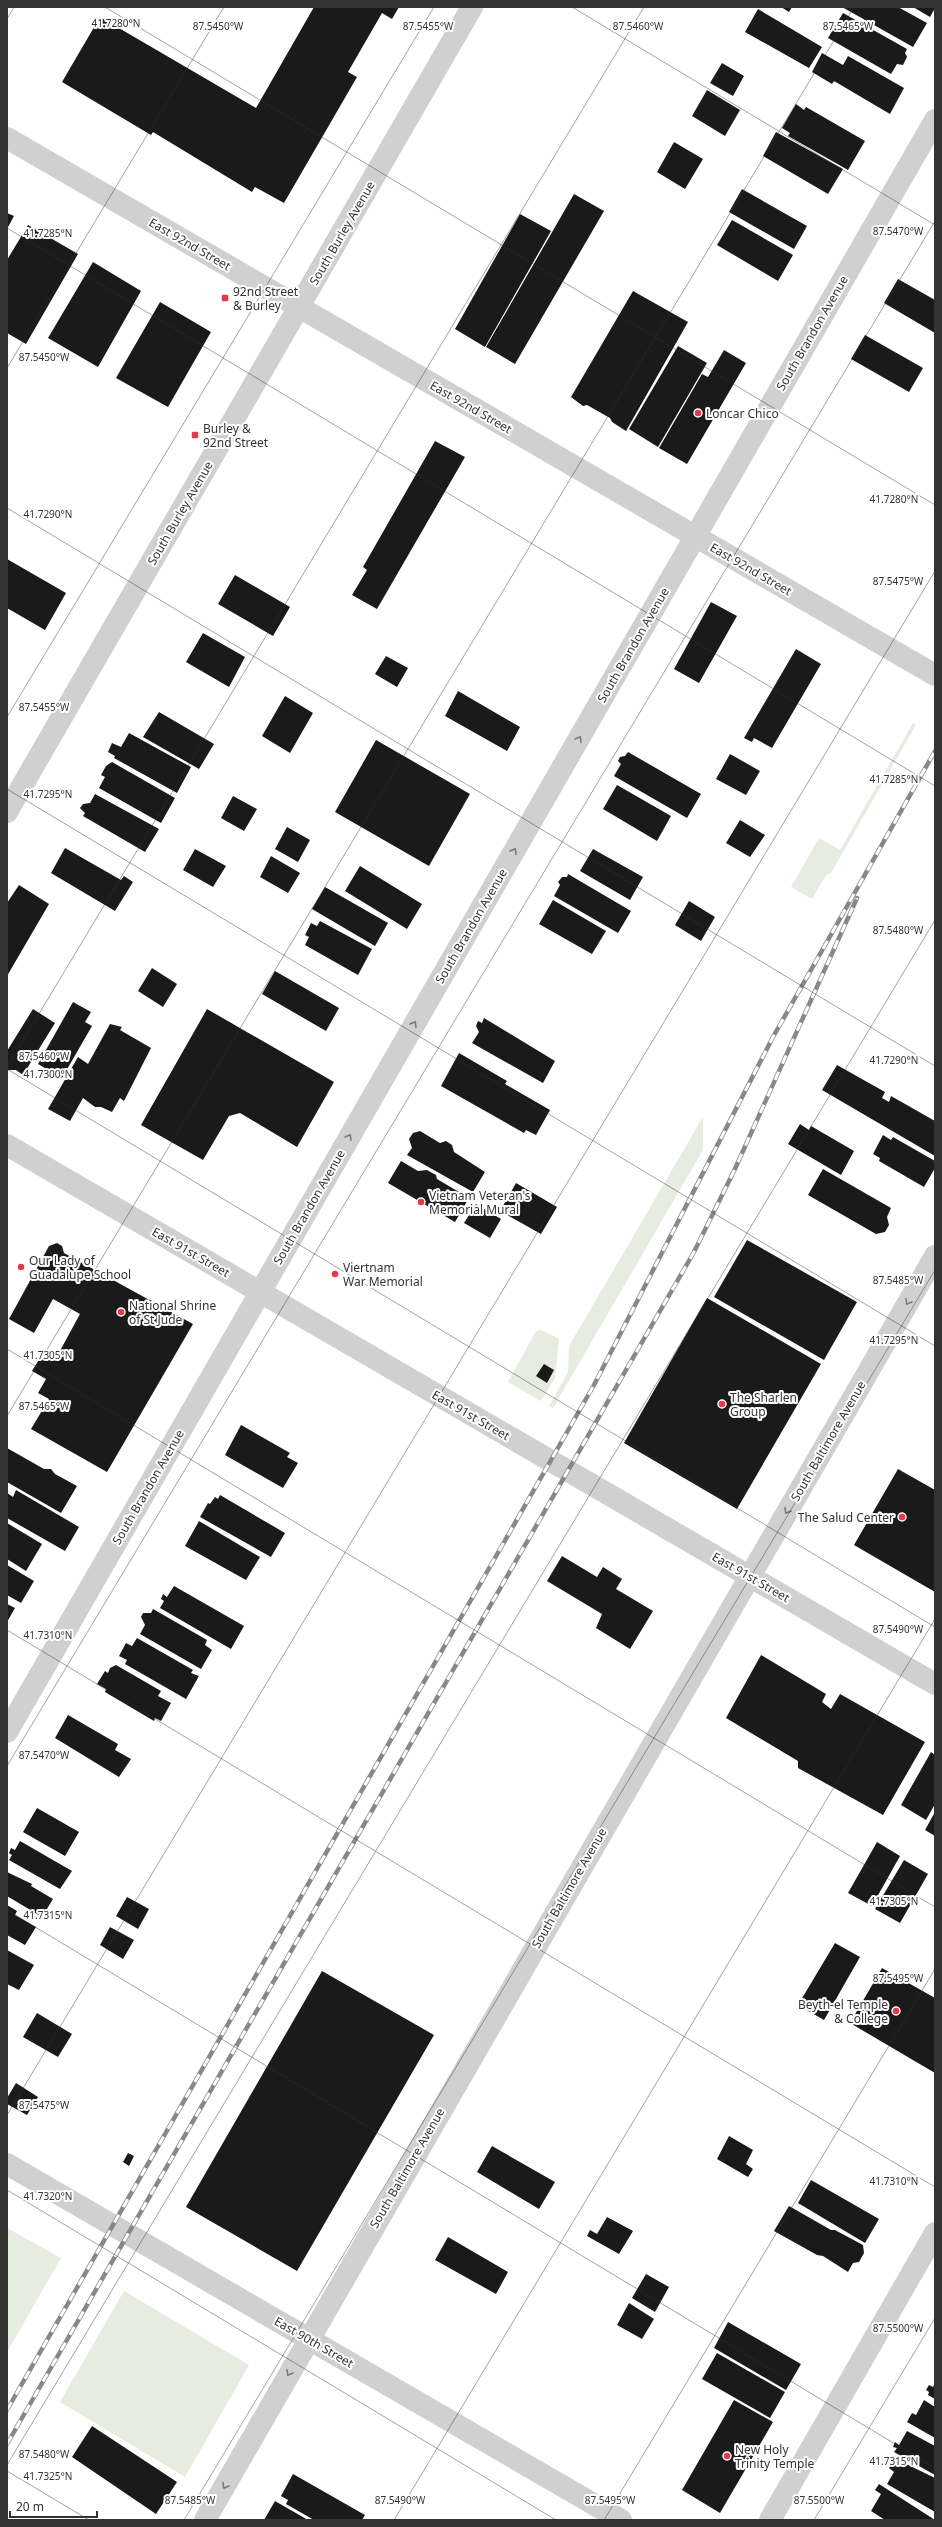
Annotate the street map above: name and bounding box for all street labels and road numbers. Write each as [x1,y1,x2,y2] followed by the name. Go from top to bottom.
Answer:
[305,178,379,288] street label: South Burley Avenue
[146,214,235,275] street label: East 92nd Street
[772,272,852,394] street label: South Brandon Avenue
[427,377,516,438] street label: East 92nd Street
[143,458,217,568] street label: South Burley Avenue
[707,539,796,600] street label: East 92nd Street
[593,584,673,706] street label: South Brandon Avenue
[431,865,511,987] street label: South Brandon Avenue
[269,1146,349,1268] street label: South Brandon Avenue
[149,1223,234,1281] street label: East 91st Street
[787,1377,870,1504] street label: South Baltimore Avenue
[429,1386,514,1444] street label: East 91st Street
[108,1426,188,1548] street label: South Brandon Avenue
[709,1548,794,1606] street label: East 91st Street
[528,1824,611,1951] street label: South Baltimore Avenue
[366,2104,449,2231] street label: South Baltimore Avenue
[271,2312,357,2372] street label: East 90th Street

